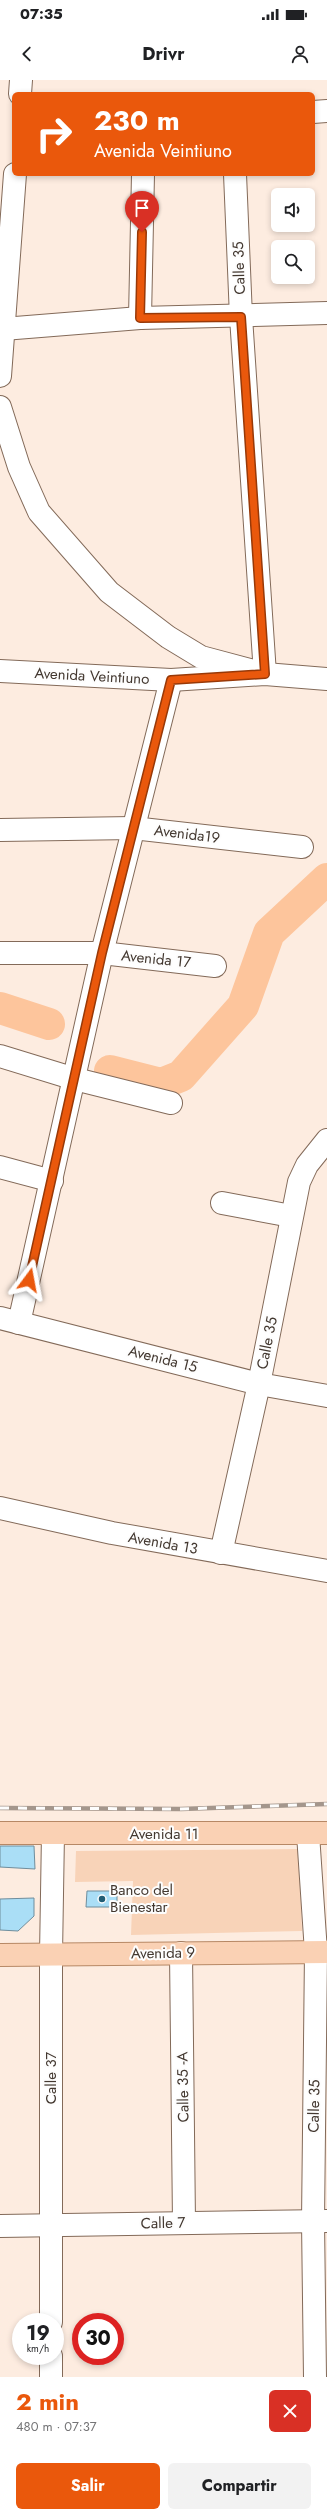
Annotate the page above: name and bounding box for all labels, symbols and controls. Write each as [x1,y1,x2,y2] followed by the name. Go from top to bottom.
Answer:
[20,3,63,25] text: 07:35
[142,41,185,67] text: Drivr
[16,43,38,65] icon: back
[289,43,311,65] icon: person
[94,100,180,141] text: 230 m
[28,108,80,160] icon: right
[94,138,232,164] text: Avenida Veintiuno
[271,188,315,284] map controls
[271,188,315,232] button: sound
[125,191,159,232] pin
[131,197,153,219] icon: arrive
[271,240,315,284] button: search
[227,241,251,295] street label: Calle 35
[34,662,150,690] street label: Avenida Veintiuno
[153,819,221,849] street label: Avenida19
[120,944,192,974] street label: Avenida 17
[8,1259,50,1301] position arrow
[251,1315,283,1371] street label: Calle 35
[126,1340,200,1378] street label: Avenida 15
[127,1526,199,1560] street label: Avenida 13
[130,1823,198,1845] street label: Avenida 11
[110,1879,173,1918] place label: Banco del Bienestar
[97,1894,107,1904] marker: Banco del Bienestar
[131,1941,195,1965] street label: Avenida 9
[171,2051,195,2123] street label: Calle 35 -A
[40,2052,62,2104] street label: Calle 37
[303,2079,325,2133] street label: Calle 35
[141,2212,186,2234] street label: Calle 7
[72,2313,124,2365] speed limit sign: 30
[26,2319,50,2348] text: 19
[27,2341,49,2356] text: km/h
[16,2384,79,2419] text: 2 min
[269,2390,311,2432] button: close
[16,2417,96,2436] text: 480 m · 07:37
[16,2463,160,2509] button: Salir
[168,2463,311,2509] button: Compartir

